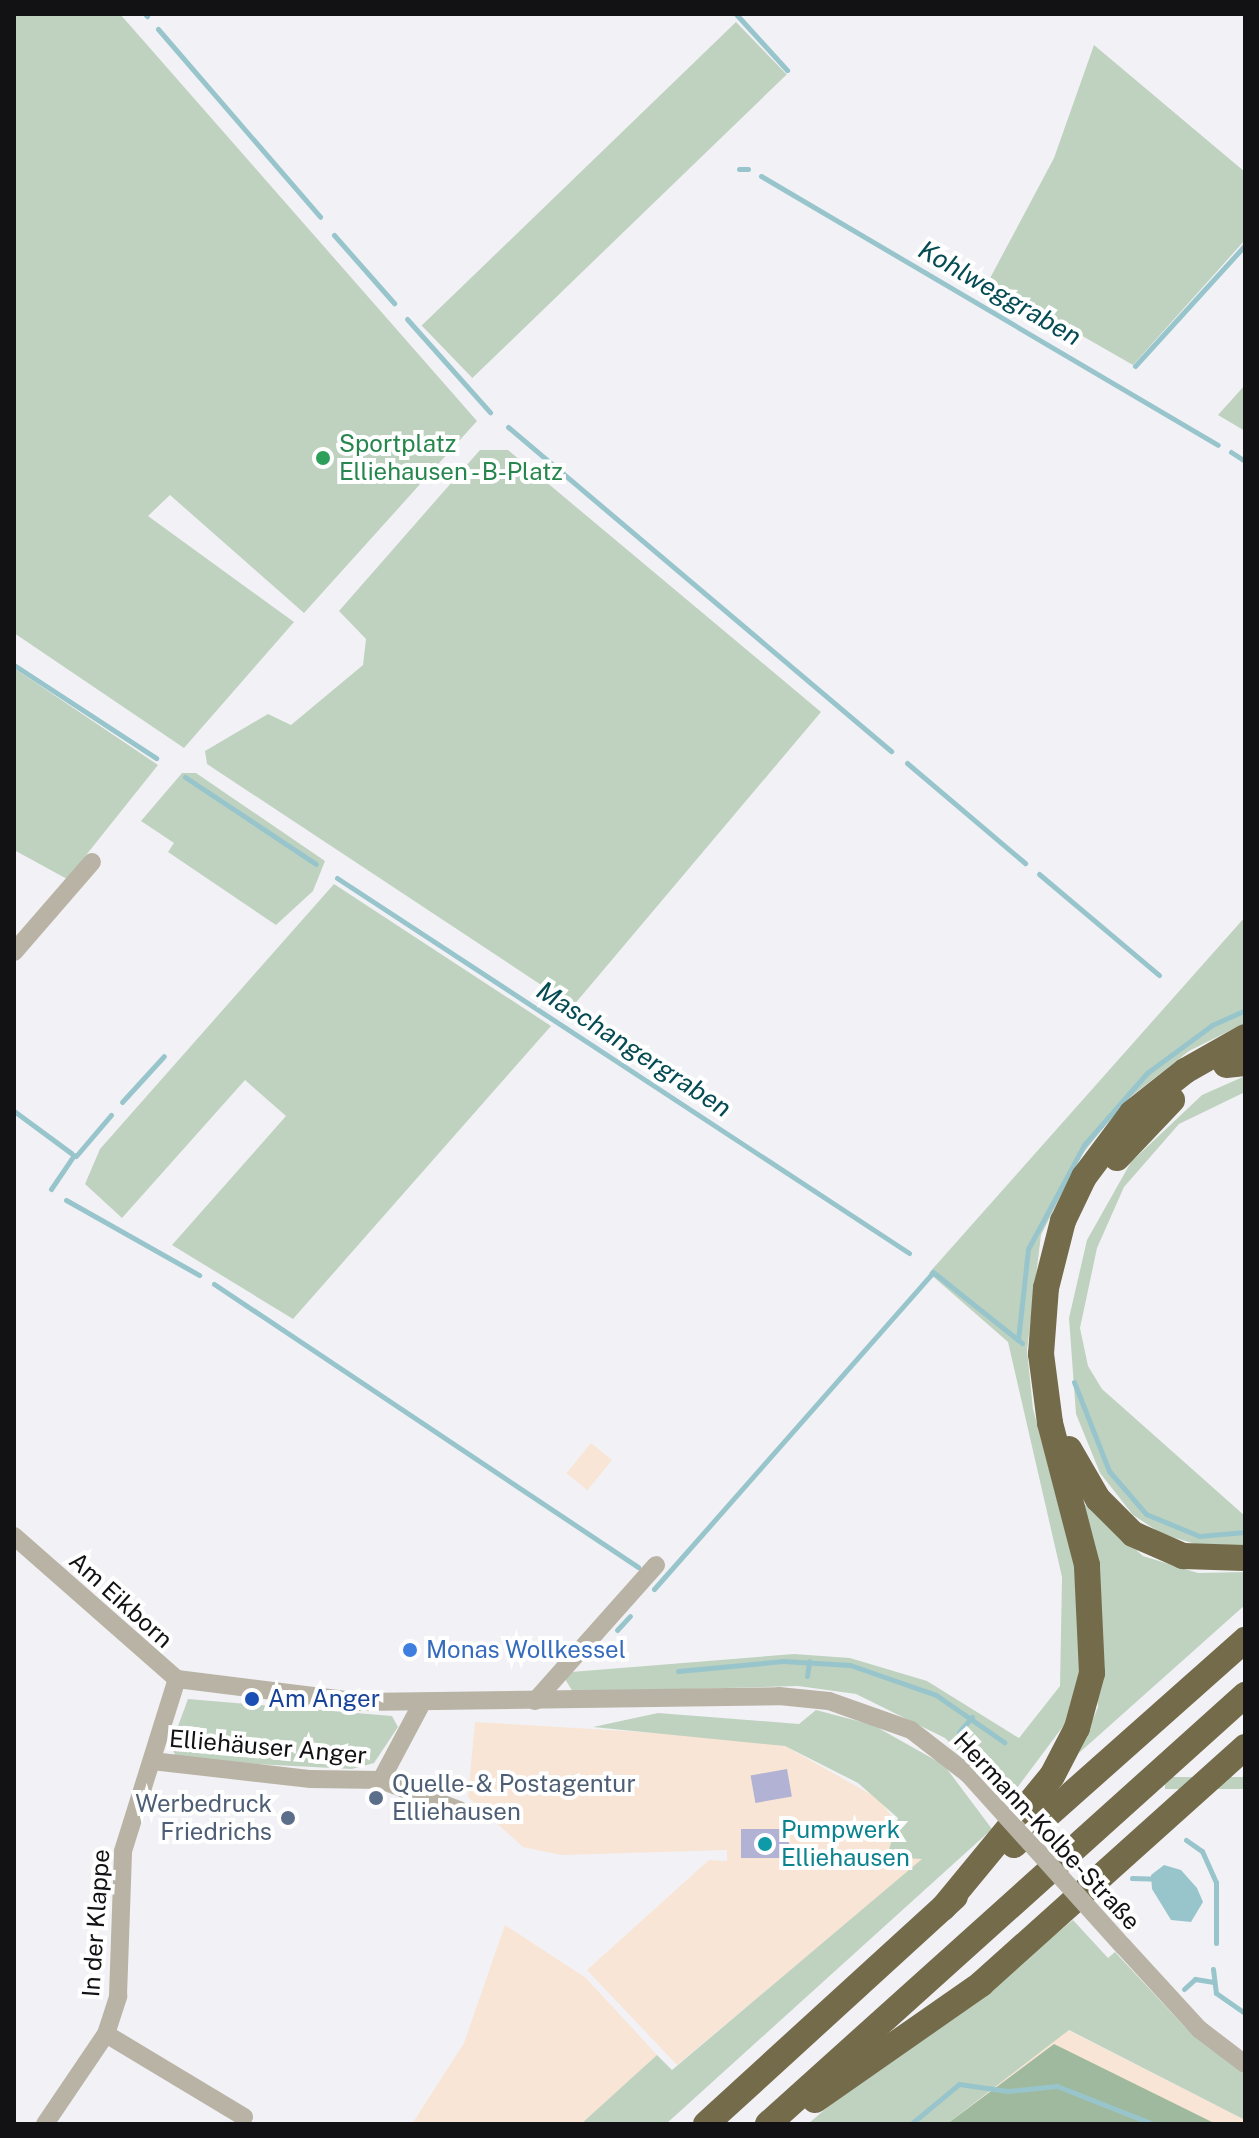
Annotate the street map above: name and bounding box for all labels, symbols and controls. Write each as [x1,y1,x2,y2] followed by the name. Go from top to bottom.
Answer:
[913,234,1087,352] water label: Kohlweggraben
[339,430,569,486] place label: Sportplatz Elliehausen - B-Platz
[314,449,332,467] marker: Sportplatz Elliehausen - B-Platz
[531,974,737,1124] water label: Maschangergraben
[63,1546,179,1654] street label: Am Eikborn
[426,1636,627,1664] place label: Monas Wollkessel
[401,1641,419,1659] marker: Monas Wollkessel
[268,1685,380,1713] place label: Am Anger
[243,1690,261,1708] marker: Am Anger
[168,1724,368,1770] street label: Elliehäuser Anger
[948,1726,1146,1936] street label: Hermann-Kolbe-Straße
[392,1770,640,1826] place label: Quelle- & Postagentur Elliehausen
[367,1789,385,1807] marker: Quelle- & Postagentur Elliehausen
[135,1790,272,1846] place label: Werbedruck Friedrichs
[279,1809,297,1827] marker: Werbedruck Friedrichs
[781,1816,910,1872] place label: Pumpwerk Elliehausen
[756,1835,774,1853] marker: Pumpwerk Elliehausen
[76,1848,116,1998] street label: In der Klappe

